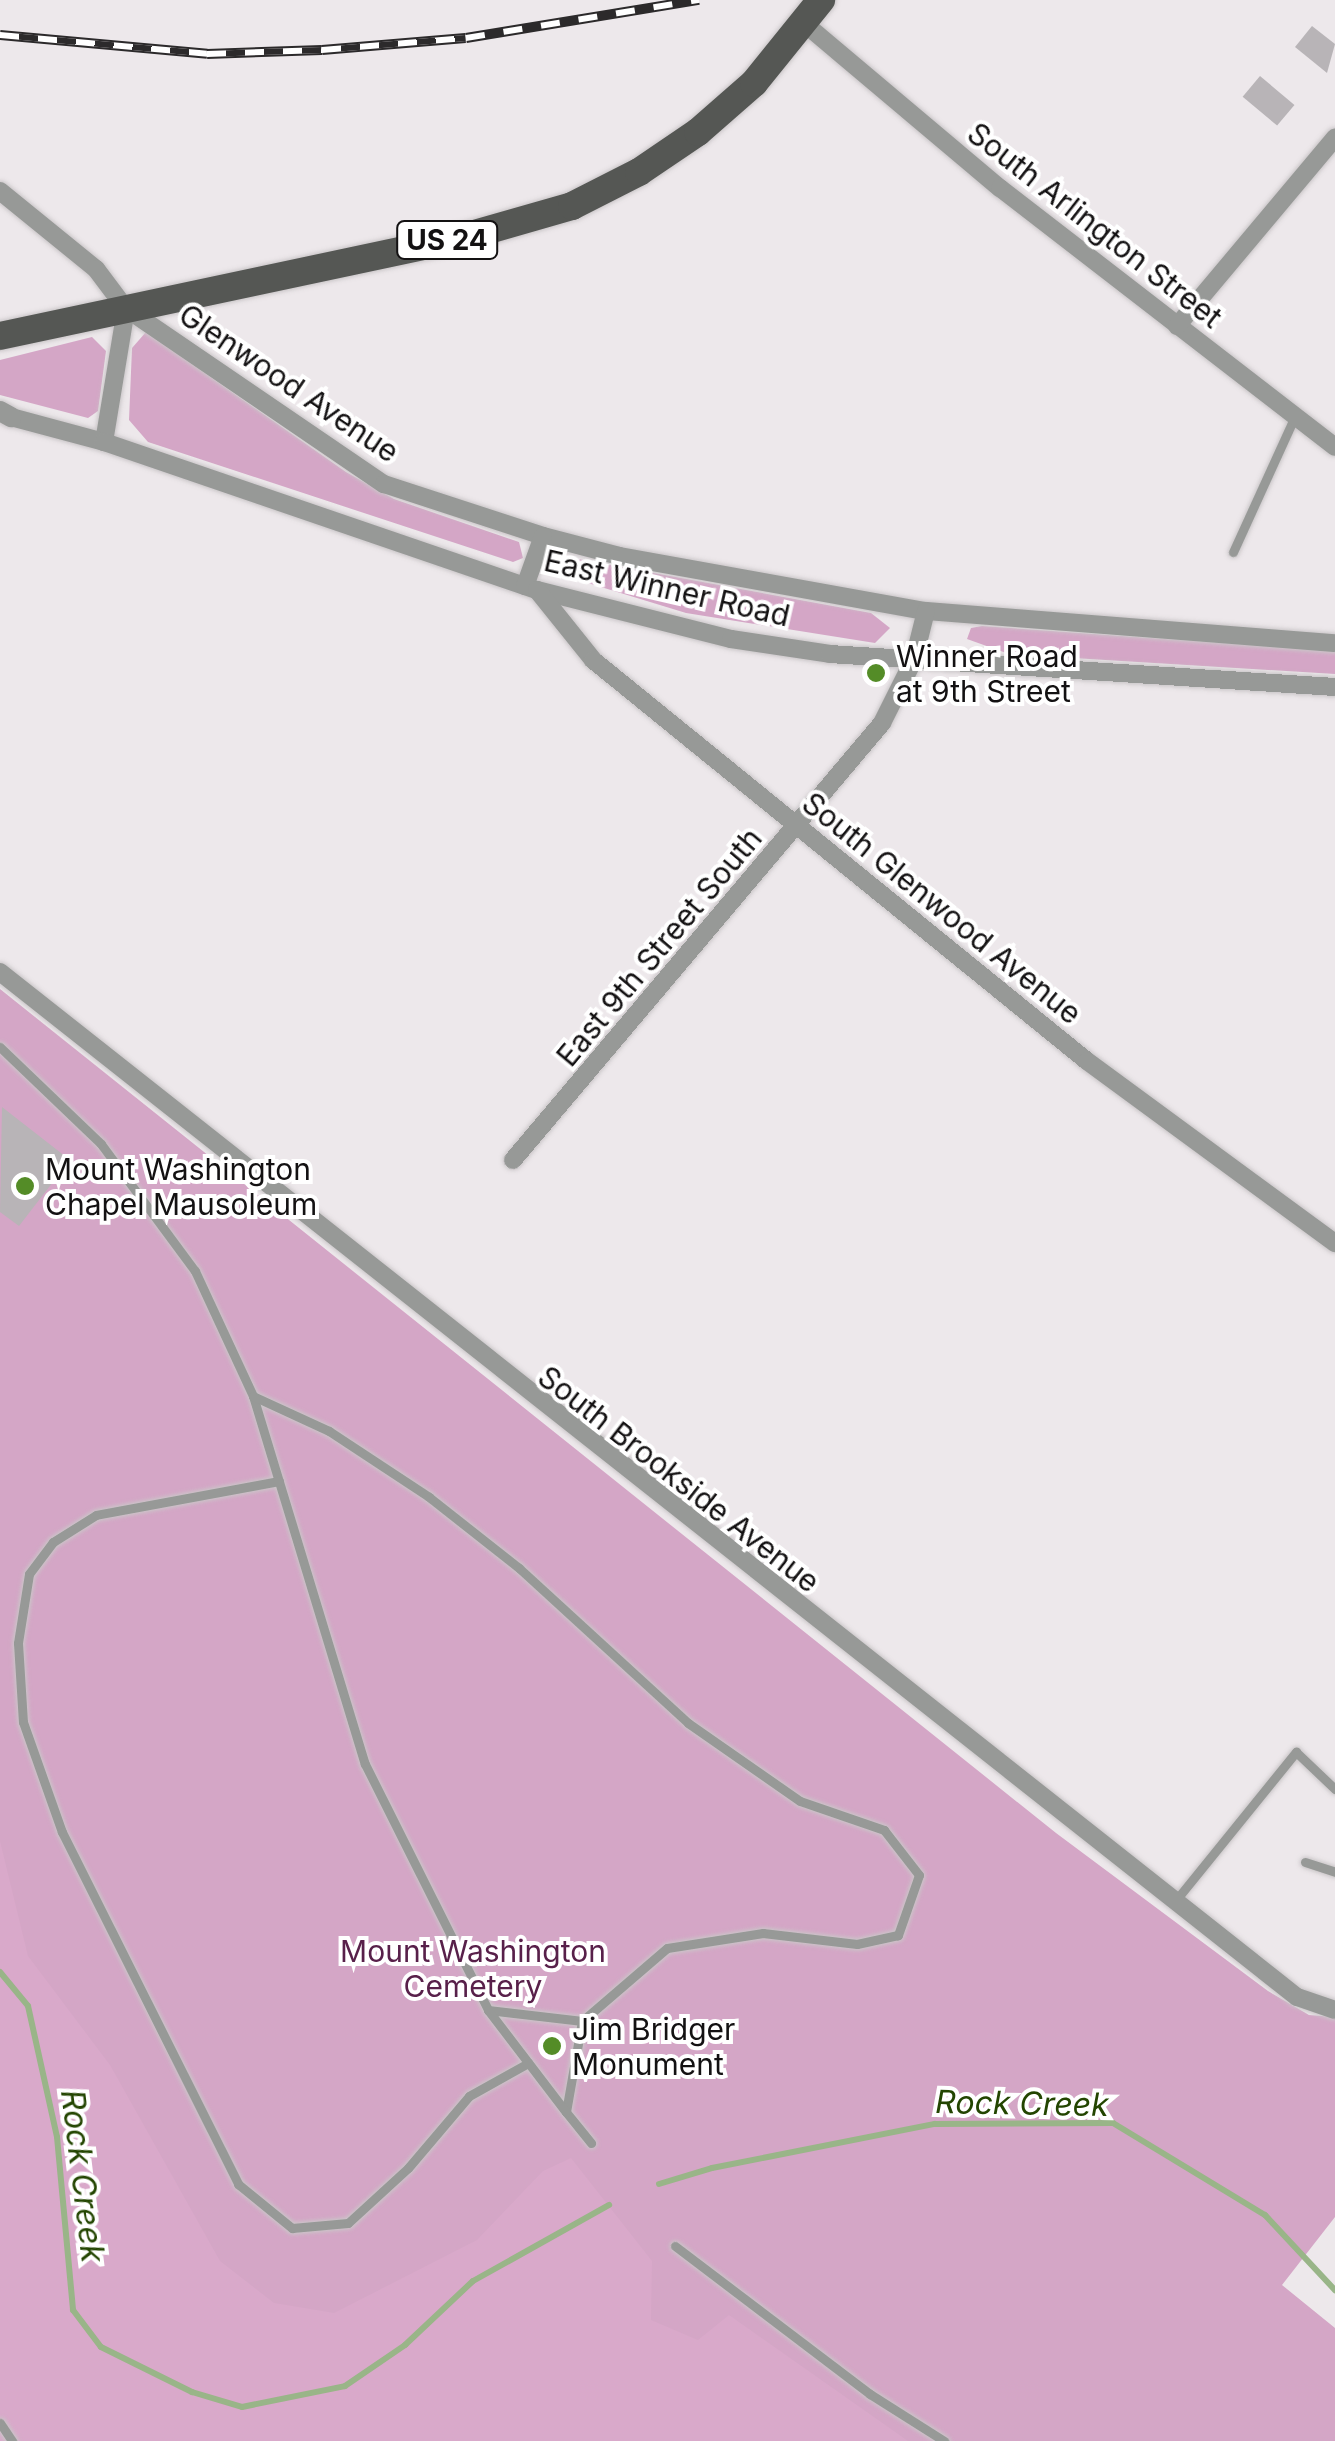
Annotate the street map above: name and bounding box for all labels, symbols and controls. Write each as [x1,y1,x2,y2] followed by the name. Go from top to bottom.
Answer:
[961,115,1229,335] street label: South Arlington Street
[394,217,500,263] road number: US 24
[172,296,406,470] street label: Glenwood Avenue
[541,542,793,634] street label: East Winner Road
[896,638,1078,708] place label: Winner Road at 9th Street
[865,662,887,684] marker: Winner Road at 9th Street
[795,785,1089,1031] street label: South Glenwood Avenue
[549,821,769,1073] street label: East 9th Street South
[45,1151,317,1222] place label: Mount Washington Chapel Mausoleum
[14,1175,36,1197] marker: Mount Washington Chapel Mausoleum
[531,1358,827,1600] street label: South Brookside Avenue
[340,1933,606,2004] park label: Mount Washington Cemetery
[572,2011,735,2082] place label: Jim Bridger Monument
[541,2035,563,2057] marker: Jim Bridger Monument
[935,2083,1109,2125] water label: Rock Creek
[52,2088,112,2264] water label: Rock Creek

